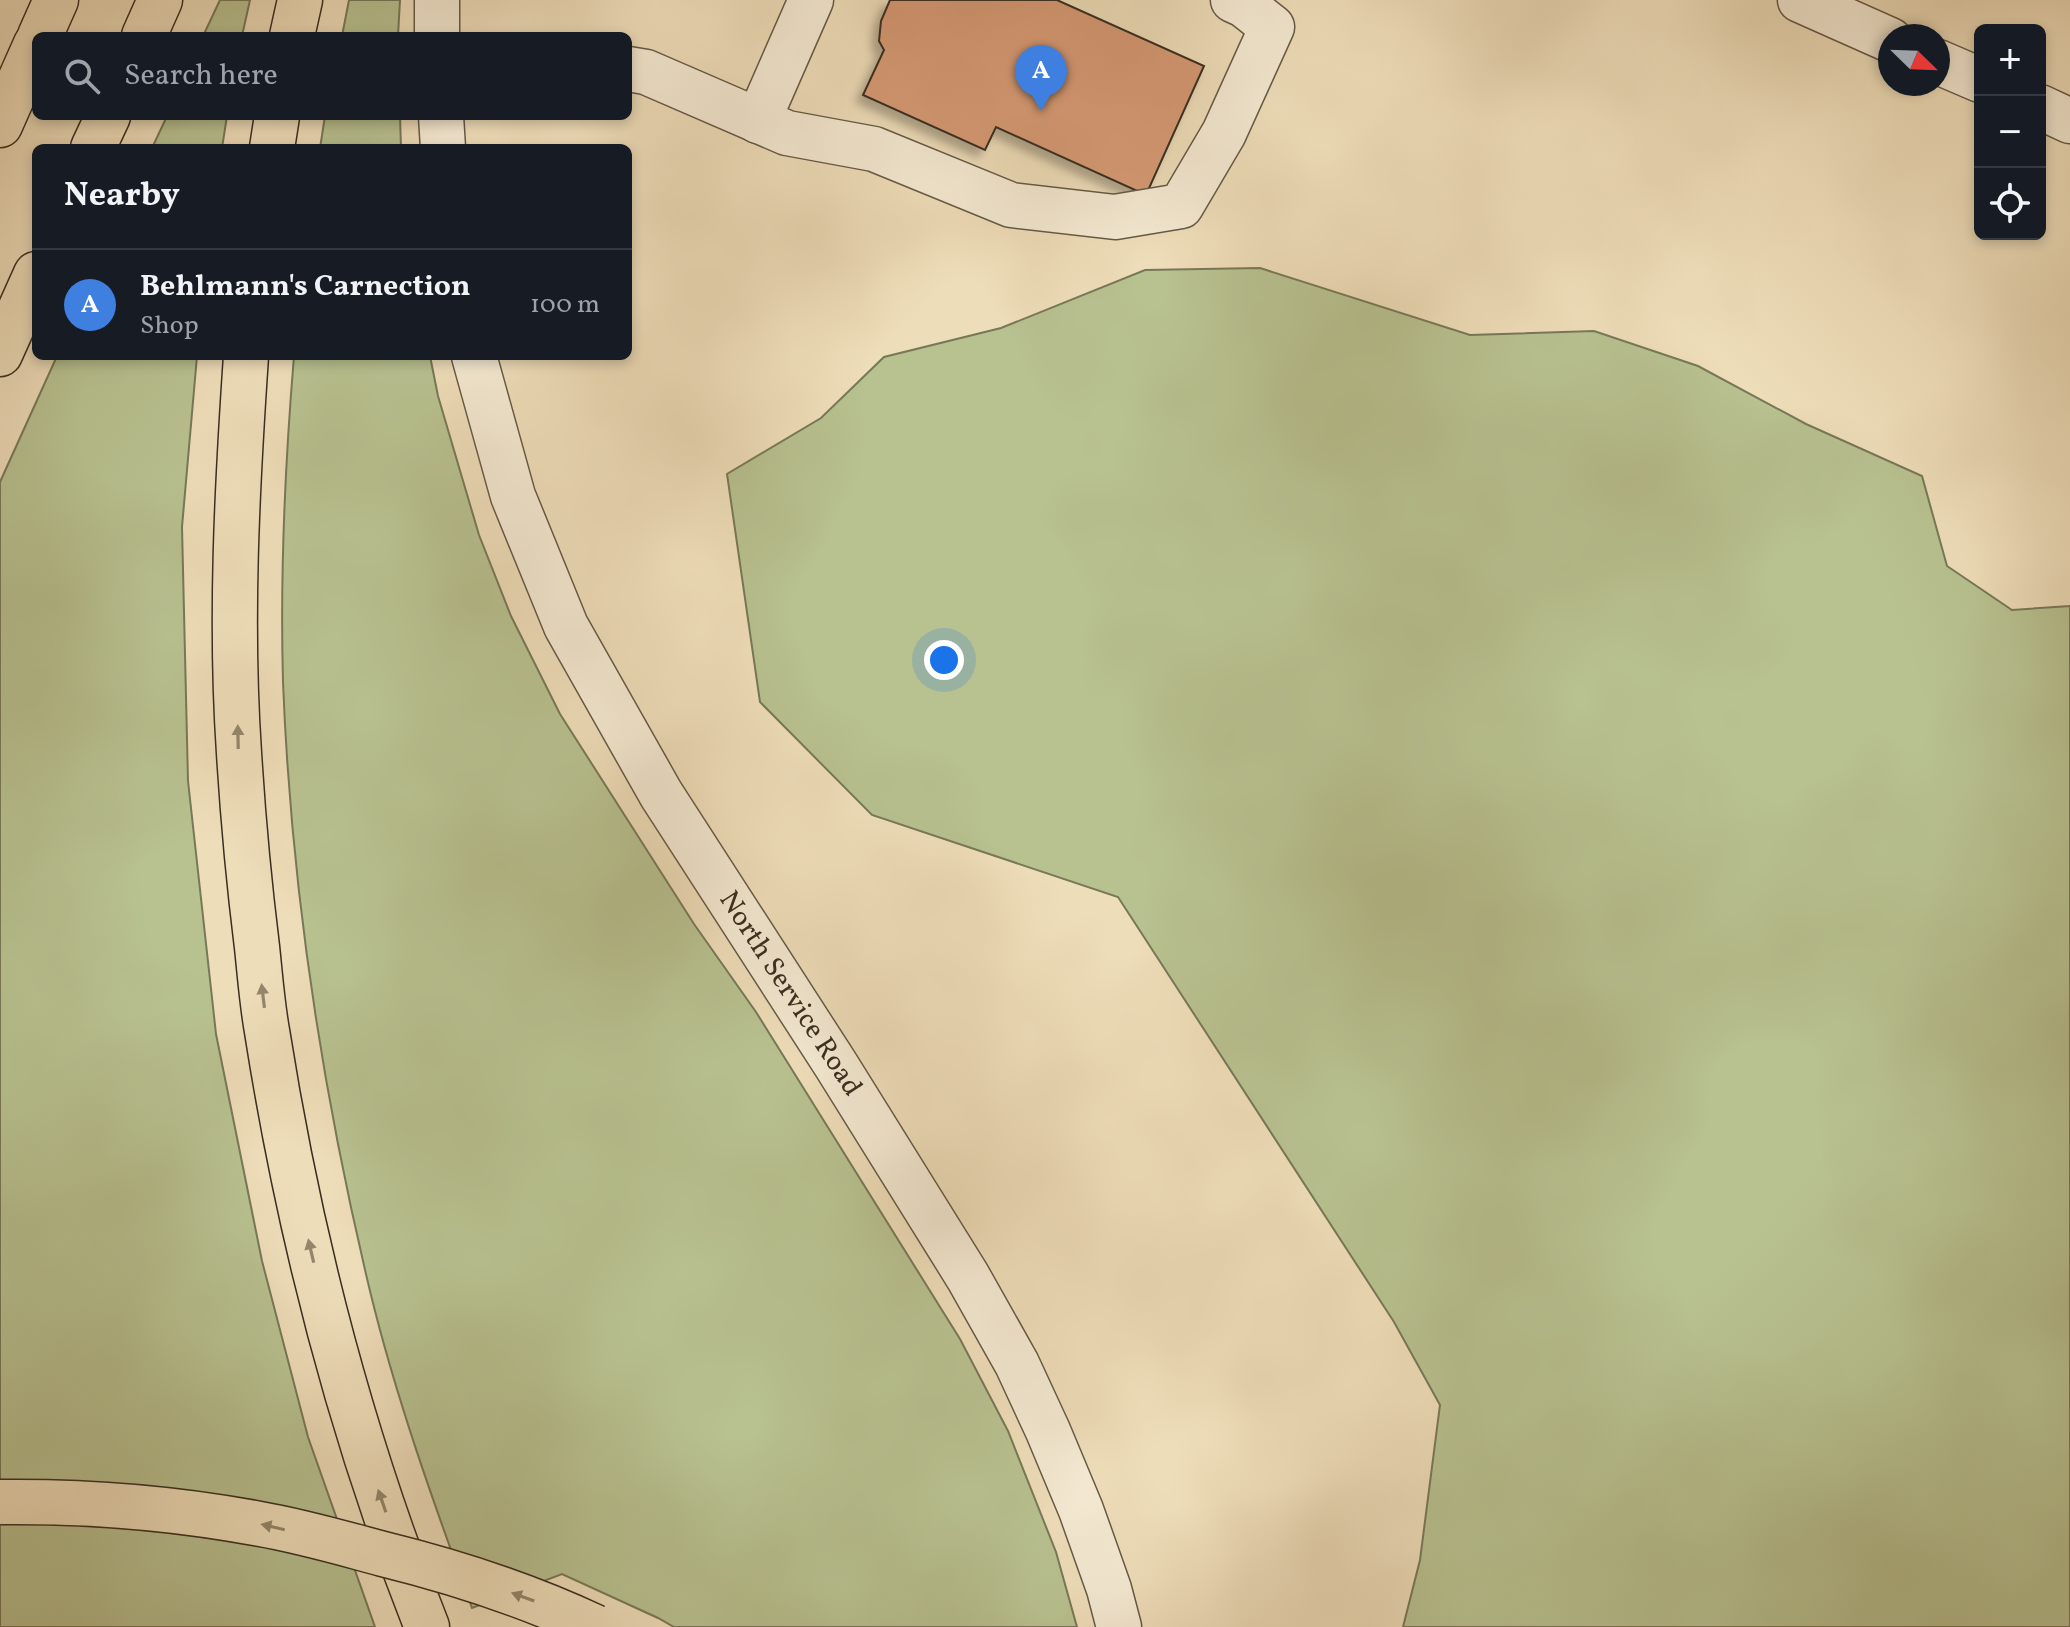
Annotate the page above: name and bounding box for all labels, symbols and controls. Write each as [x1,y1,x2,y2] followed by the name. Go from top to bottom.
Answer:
[1878,24,1950,96] north arrow
[1974,24,2046,240] map controls
[1974,24,2046,96] button: +
[32,32,632,120] search box
[1015,45,1067,111] pin: A
[60,54,104,98] icon: search
[124,55,278,97] text: Search here
[1974,96,2046,168] button: −
[1974,168,2046,240] button: locate
[64,173,180,220] text: Nearby
[140,266,471,308] text: Behlmann's Carnection
[81,287,99,323] text: A
[530,287,600,323] text: 100 m
[140,308,199,344] text: Shop
[924,640,964,680] your location
[232,724,245,749] one-way arrow
[709,884,871,1104] street label: North Service Road
[256,983,269,1008] one-way arrow
[304,1238,317,1263] one-way arrow
[376,1489,388,1513] one-way arrow
[260,1520,285,1533] one-way arrow
[511,1590,535,1603] one-way arrow

